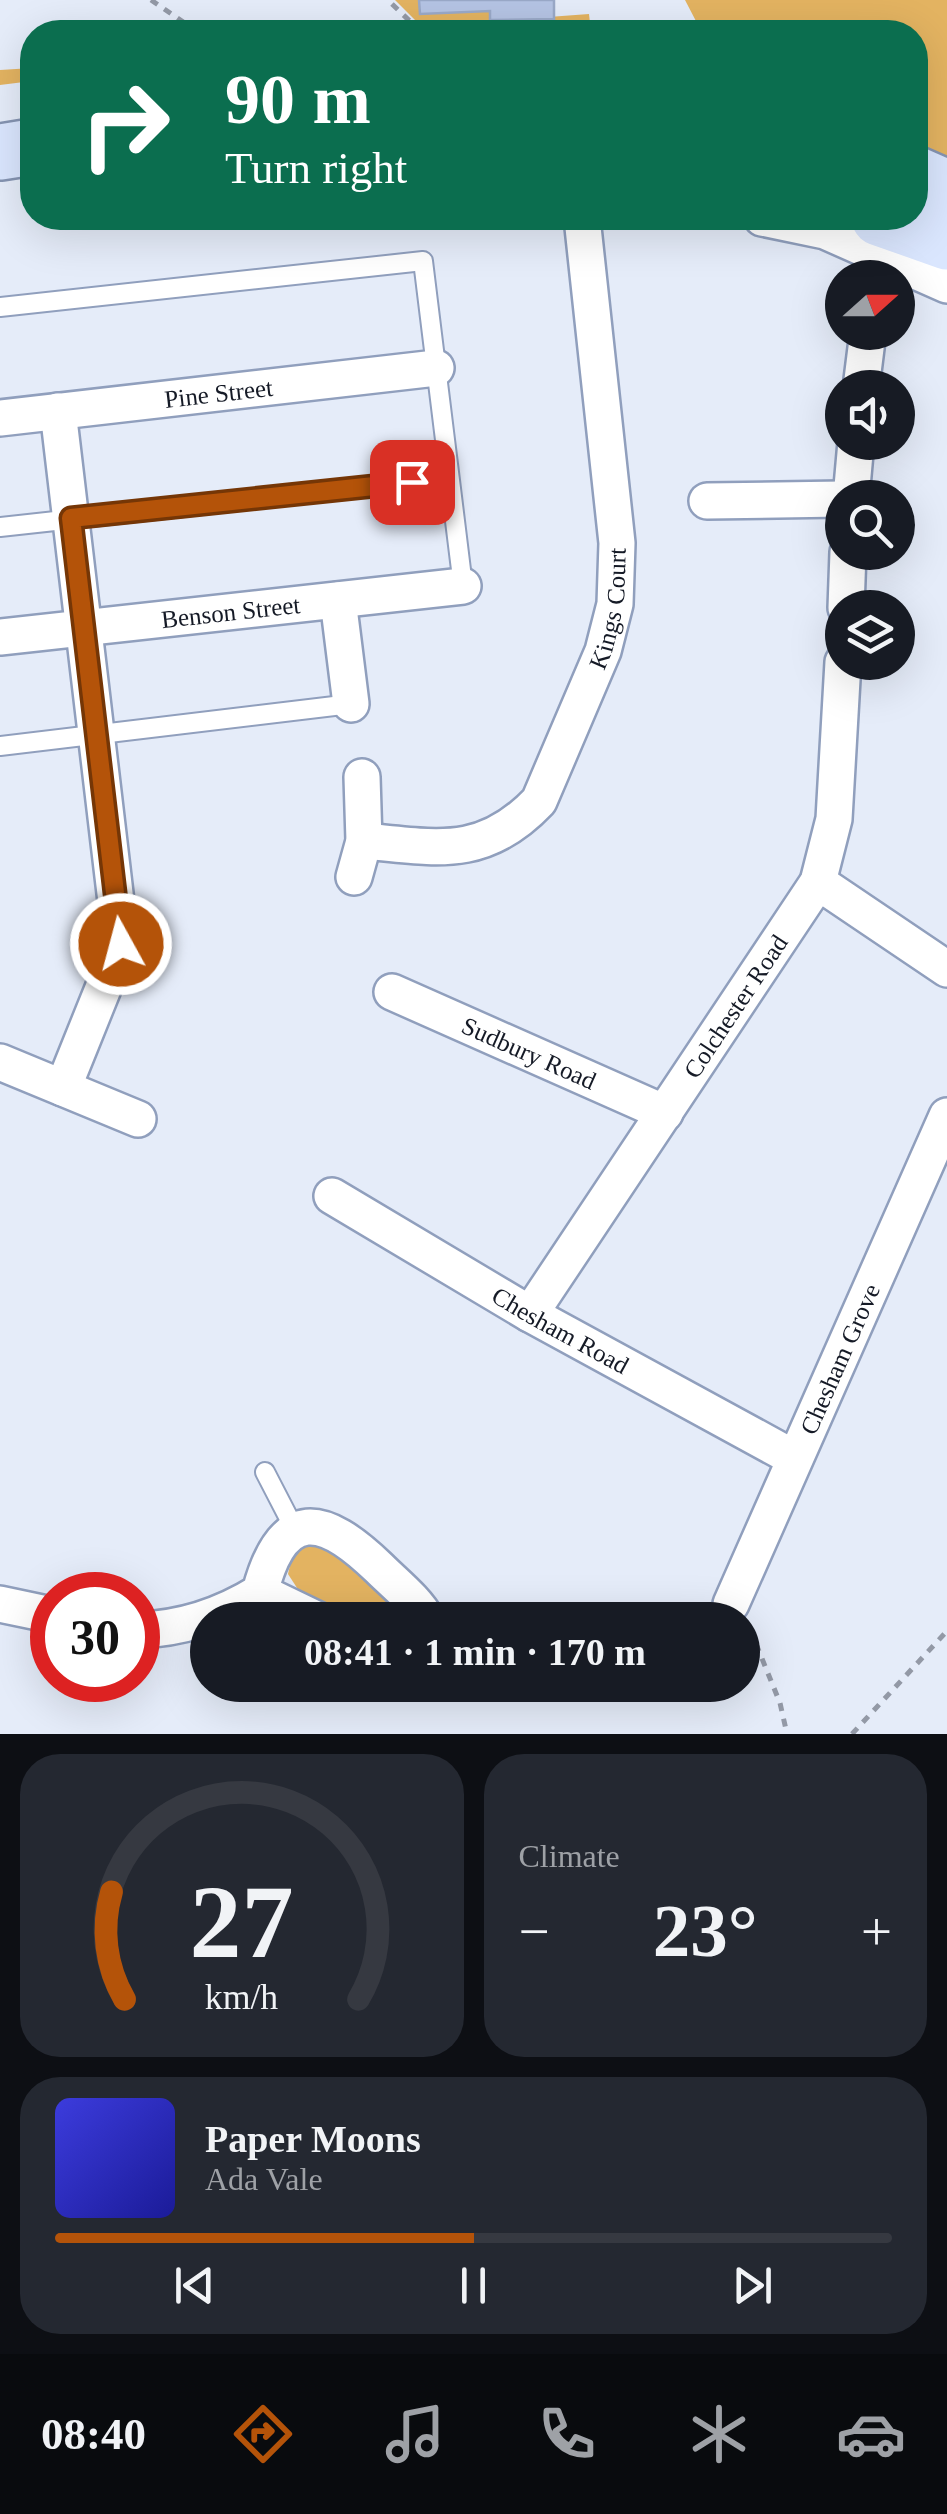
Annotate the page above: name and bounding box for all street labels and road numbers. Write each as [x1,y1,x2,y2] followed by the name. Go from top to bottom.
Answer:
[163,373,274,413] street label: Pine Street
[583,547,630,673] street label: Kings Court
[160,591,302,633] street label: Benson Street
[678,929,793,1083] street label: Colchester Road
[458,1011,601,1094] street label: Sudbury Road
[794,1279,885,1438] street label: Chesham Grove
[487,1281,634,1379] street label: Chesham Road

